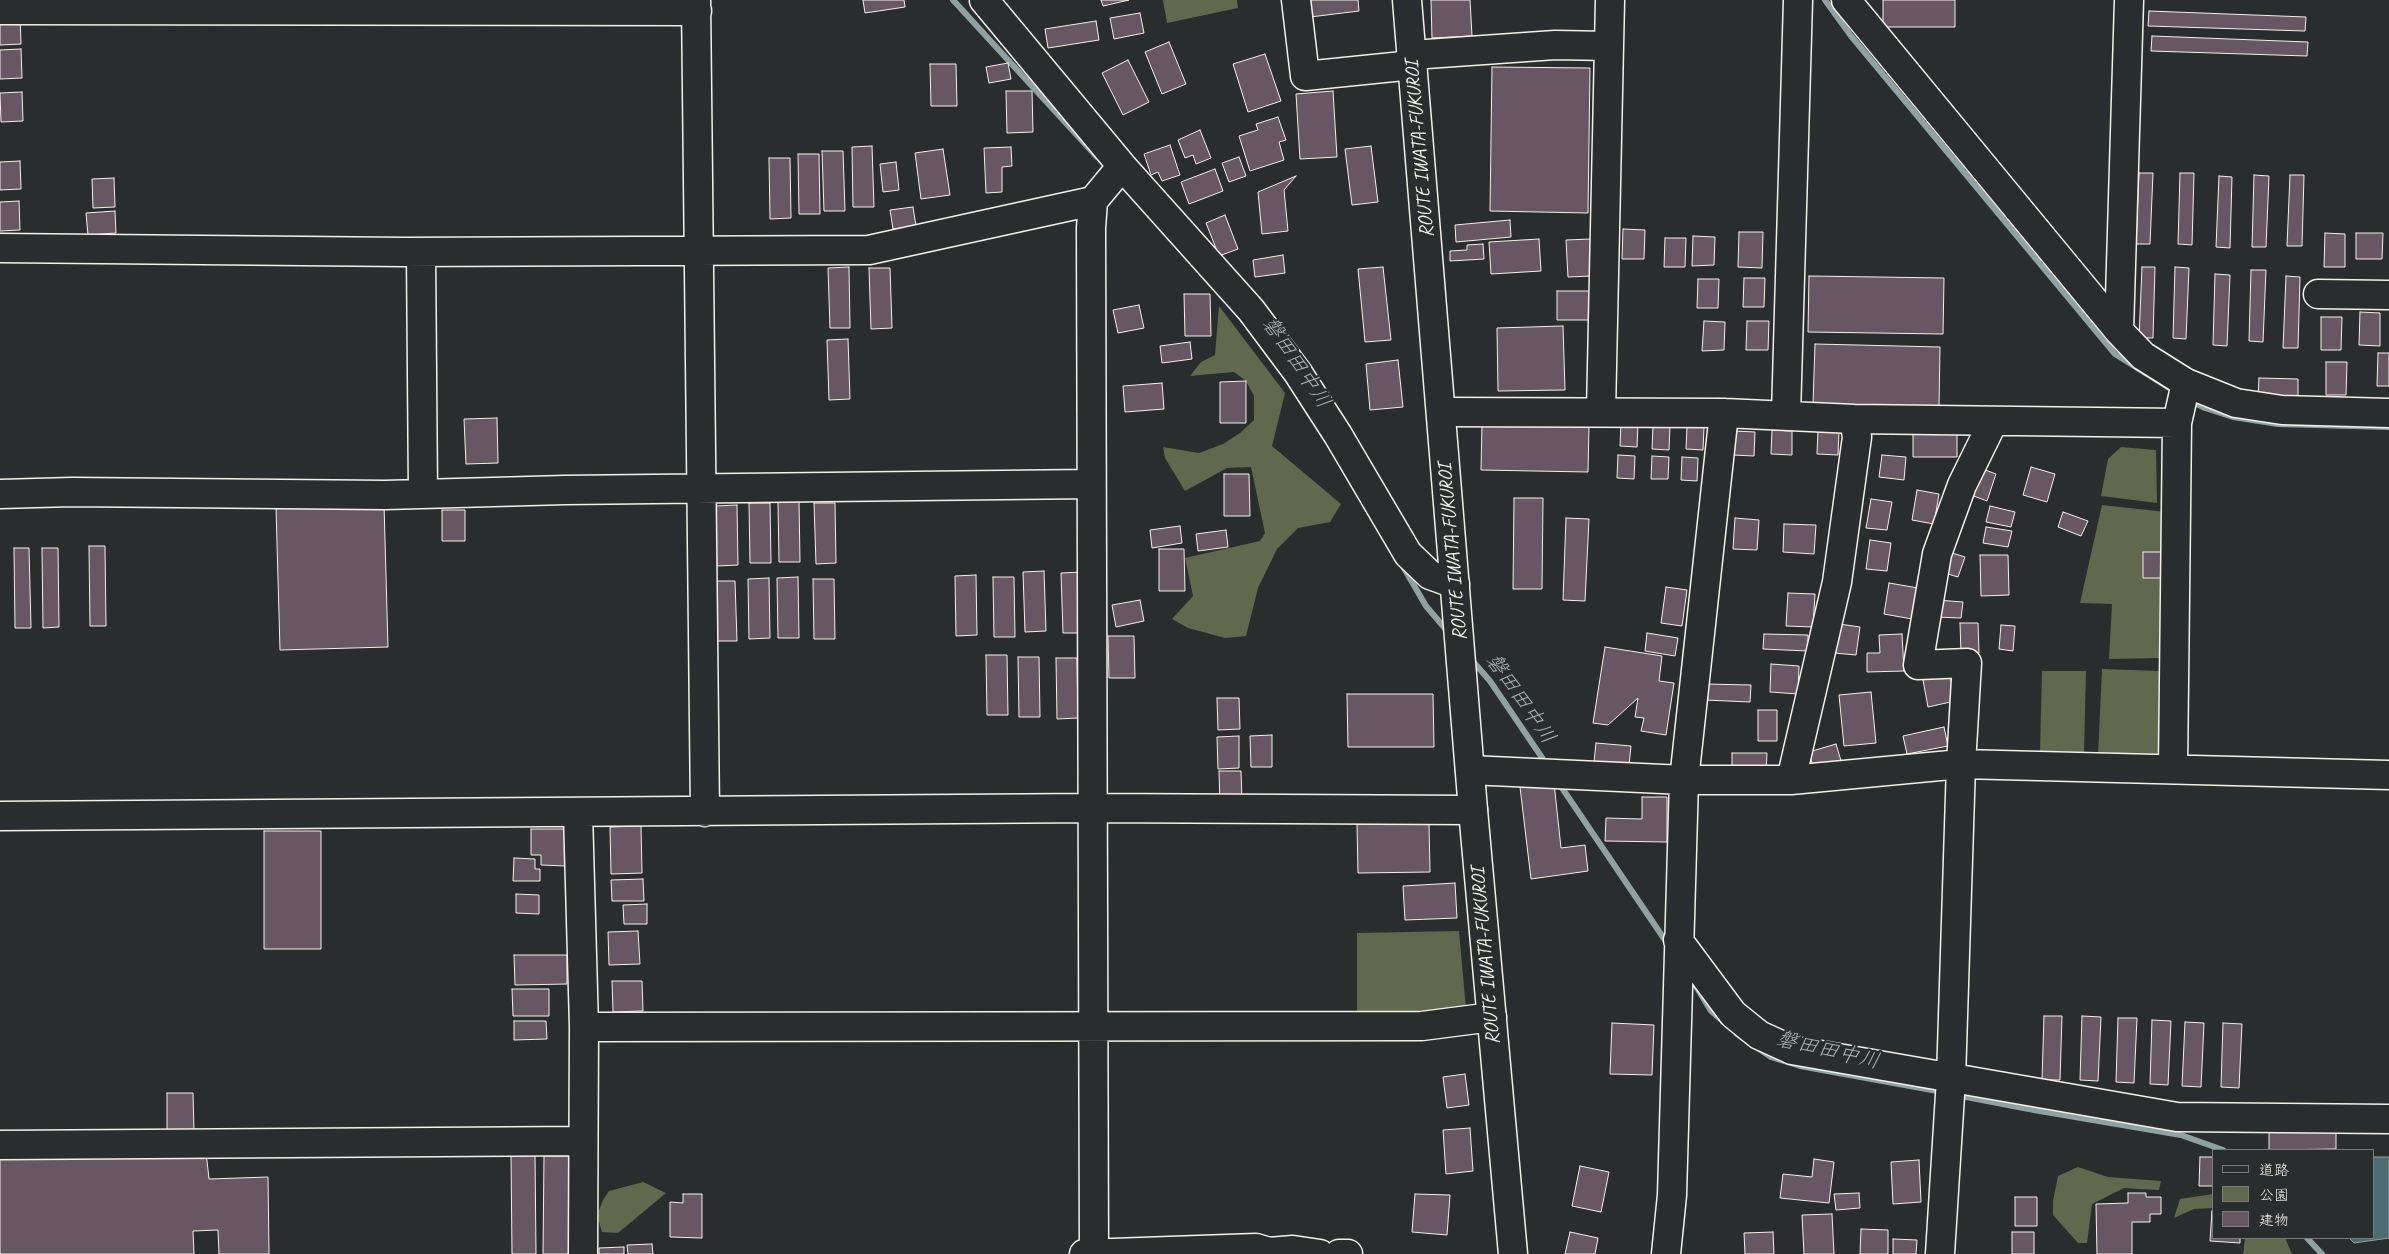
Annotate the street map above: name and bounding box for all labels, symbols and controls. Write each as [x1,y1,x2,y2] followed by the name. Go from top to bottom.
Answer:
[1400,60,1440,238] street label: ROUTE IWATA-FUKUROI
[1256,312,1336,414] water label: 磐田田中川
[1433,463,1473,641] street label: ROUTE IWATA-FUKUROI
[1480,649,1560,749] water label: 磐田田中川
[1466,867,1506,1045] street label: ROUTE IWATA-FUKUROI
[1774,1027,1882,1075] water label: 磐田田中川
[2212,1149,2374,1239] legend
[2259,1161,2289,1180] text: 道路
[2259,1186,2289,1205] text: 公園
[2259,1211,2289,1230] text: 建物

